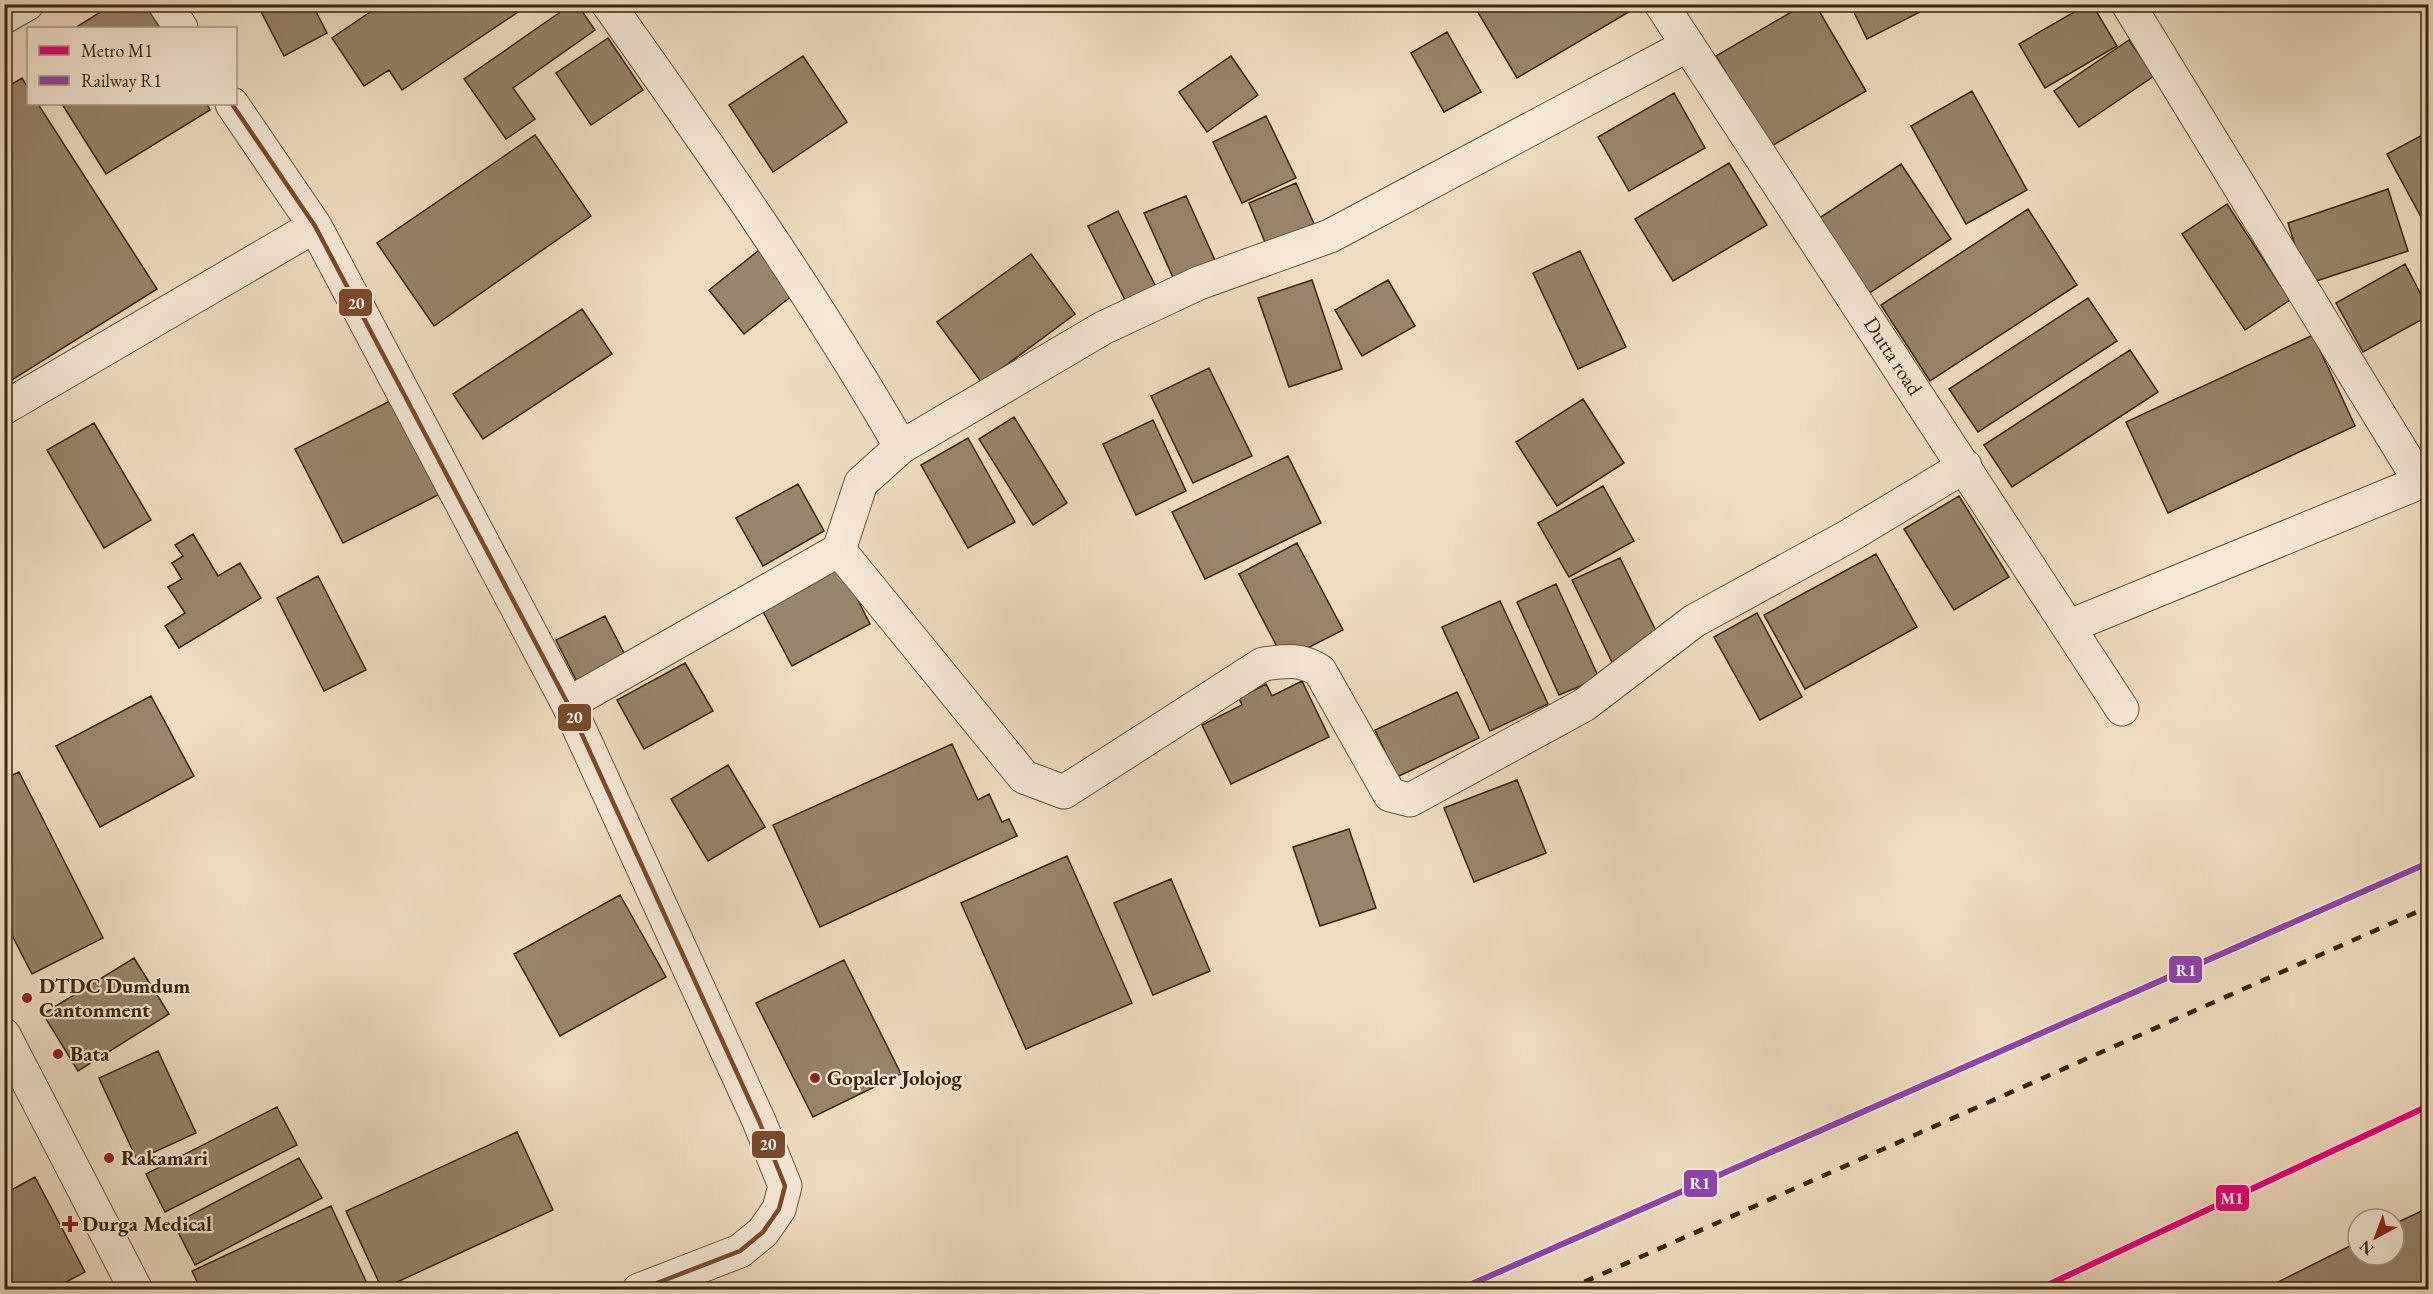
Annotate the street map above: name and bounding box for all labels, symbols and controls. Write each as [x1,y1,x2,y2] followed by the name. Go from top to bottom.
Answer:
[27,27,237,105] legend
[81,39,153,62] text: Metro M1
[81,69,162,92] text: Railway R1
[338,288,373,317] line badge: 20
[348,293,365,314] text: 20
[1858,311,1929,401] street label: Dutta road
[557,703,592,732] line badge: 20
[566,707,583,728] text: 20
[2168,955,2203,984] line badge: R1
[2176,960,2196,981] text: R1
[39,972,190,1023] place label: DTDC Dumdum Cantonment
[20,991,34,1005] marker: DTDC Dumdum Cantonment
[70,1040,110,1067] place label: Bata
[51,1047,65,1061] marker: Bata
[827,1064,963,1091] place label: Gopaler Jolojog
[808,1071,822,1085] marker: Gopaler Jolojog
[751,1130,786,1159] line badge: 20
[760,1134,777,1155] text: 20
[121,1144,208,1171] place label: Rakamari
[102,1151,116,1165] marker: Rakamari
[1683,1169,1718,1198] line badge: R1
[1690,1173,1710,1194] text: R1
[2215,1184,2250,1212] line badge: M1
[2220,1188,2244,1209] text: M1
[2346,1207,2406,1267] north arrow
[82,1210,212,1237] place label: Durga Medical
[63,1217,77,1231] marker: Durga Medical
[2355,1236,2378,1260] text: N

